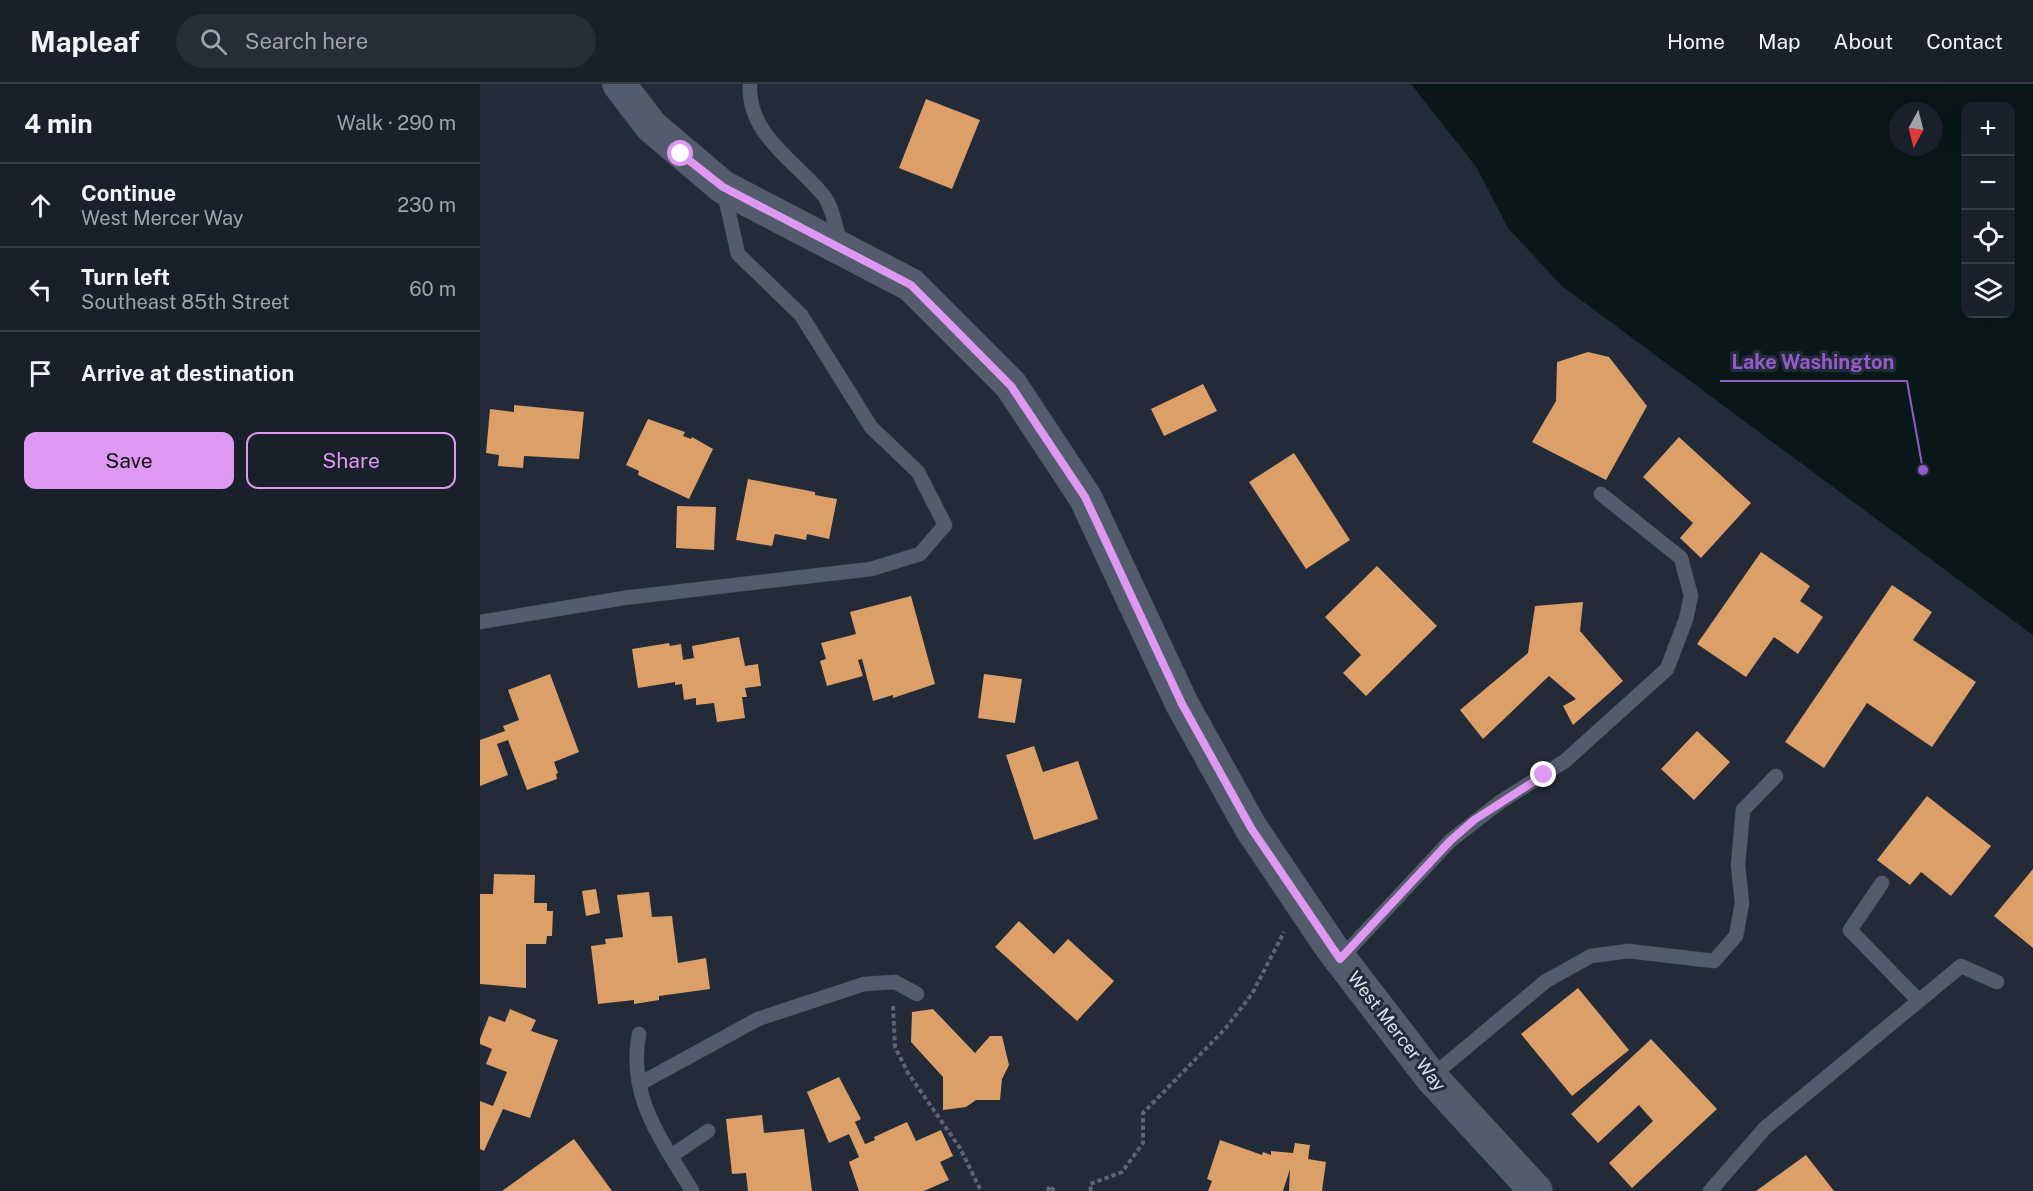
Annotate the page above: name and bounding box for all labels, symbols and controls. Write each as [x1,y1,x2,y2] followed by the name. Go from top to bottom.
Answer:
[176,14,596,68] search box
[30,25,140,58] text: Mapleaf
[197,25,230,58] icon: search
[245,28,368,54] text: Search here
[1667,29,1725,54] text: Home
[1758,29,1801,54] text: Map
[1834,29,1893,54] text: About
[1926,29,2003,54] text: Contact
[1889,102,1943,156] north arrow
[1961,102,2015,318] map controls
[1961,102,2015,156] button: +
[24,108,93,139] text: 4 min
[337,111,456,135] text: Walk · 290 m
[667,140,693,166] route start
[1961,156,2015,210] button: −
[81,180,176,206] text: Continue
[24,189,57,222] icon: ahead
[397,193,456,217] text: 230 m
[81,206,244,230] text: West Mercer Way
[1961,210,2015,264] button: locate
[81,264,170,290] text: Turn left
[1961,264,2015,318] button: layers
[24,273,57,306] icon: left
[409,277,456,301] text: 60 m
[81,290,290,314] text: Southeast 85th Street
[1720,343,1907,381] callout: Lake Washington
[1732,350,1894,374] text: Lake Washington
[24,357,57,390] icon: arrive
[81,360,294,386] text: Arrive at destination
[24,432,234,489] button: Save
[246,432,456,489] button: Share
[1530,761,1556,787] route end
[1344,967,1451,1095] street label: West Mercer Way

